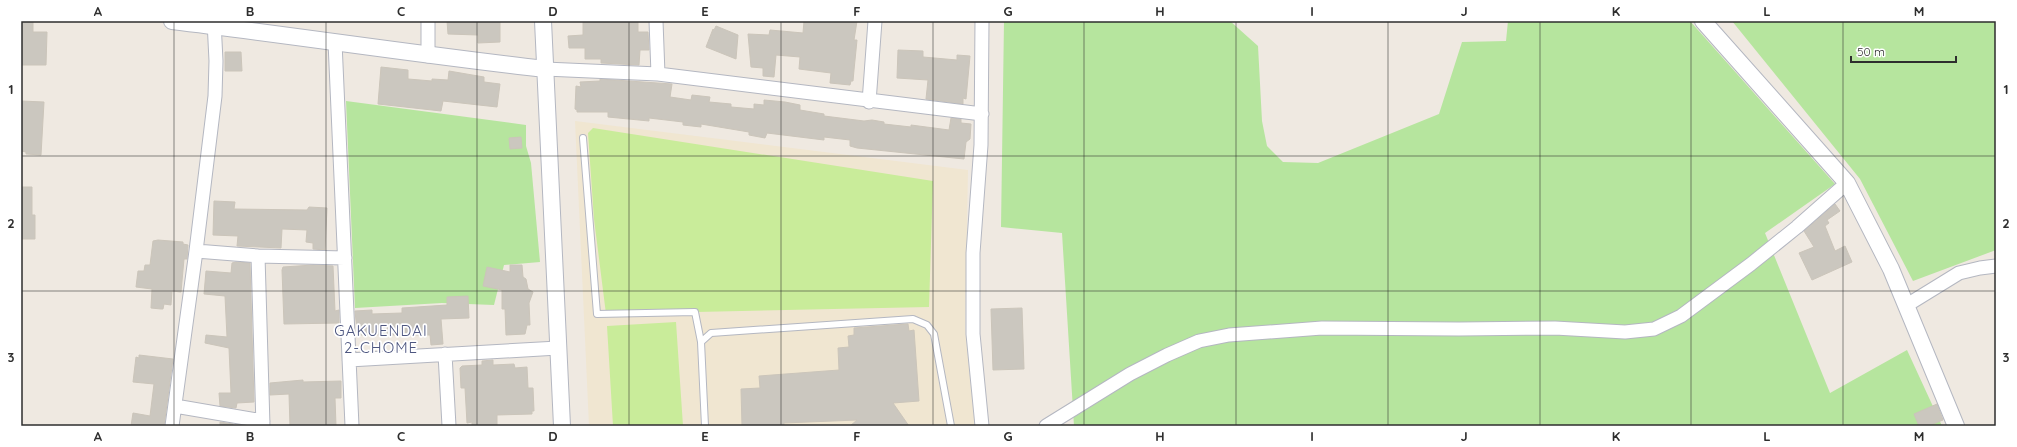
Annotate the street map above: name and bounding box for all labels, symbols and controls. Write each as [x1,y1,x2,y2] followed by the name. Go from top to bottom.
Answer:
[94,3,103,19] text: A
[246,3,254,19] text: B
[397,3,405,19] text: C
[548,3,558,19] text: D
[701,3,709,19] text: E
[853,3,861,19] text: F
[1003,3,1013,19] text: G
[1155,3,1165,19] text: H
[1310,3,1314,19] text: I
[1460,3,1468,19] text: J
[1612,3,1621,19] text: K
[1763,3,1771,19] text: L
[1914,3,1924,19] text: M
[1851,38,1956,64] scale bar
[1857,44,1885,59] text: 50 m
[8,81,14,97] text: 1
[2003,81,2009,97] text: 1
[7,215,15,231] text: 2
[2002,215,2010,231] text: 2
[334,321,428,357] district label: GAKUENDAI 2-CHOME
[8,349,15,365] text: 3
[2003,349,2010,365] text: 3
[94,428,103,444] text: A
[246,428,254,444] text: B
[397,428,405,444] text: C
[548,428,558,444] text: D
[701,428,709,444] text: E
[853,428,861,444] text: F
[1003,428,1013,444] text: G
[1155,428,1165,444] text: H
[1310,428,1314,444] text: I
[1460,428,1468,444] text: J
[1612,428,1621,444] text: K
[1763,428,1771,444] text: L
[1914,428,1924,444] text: M

